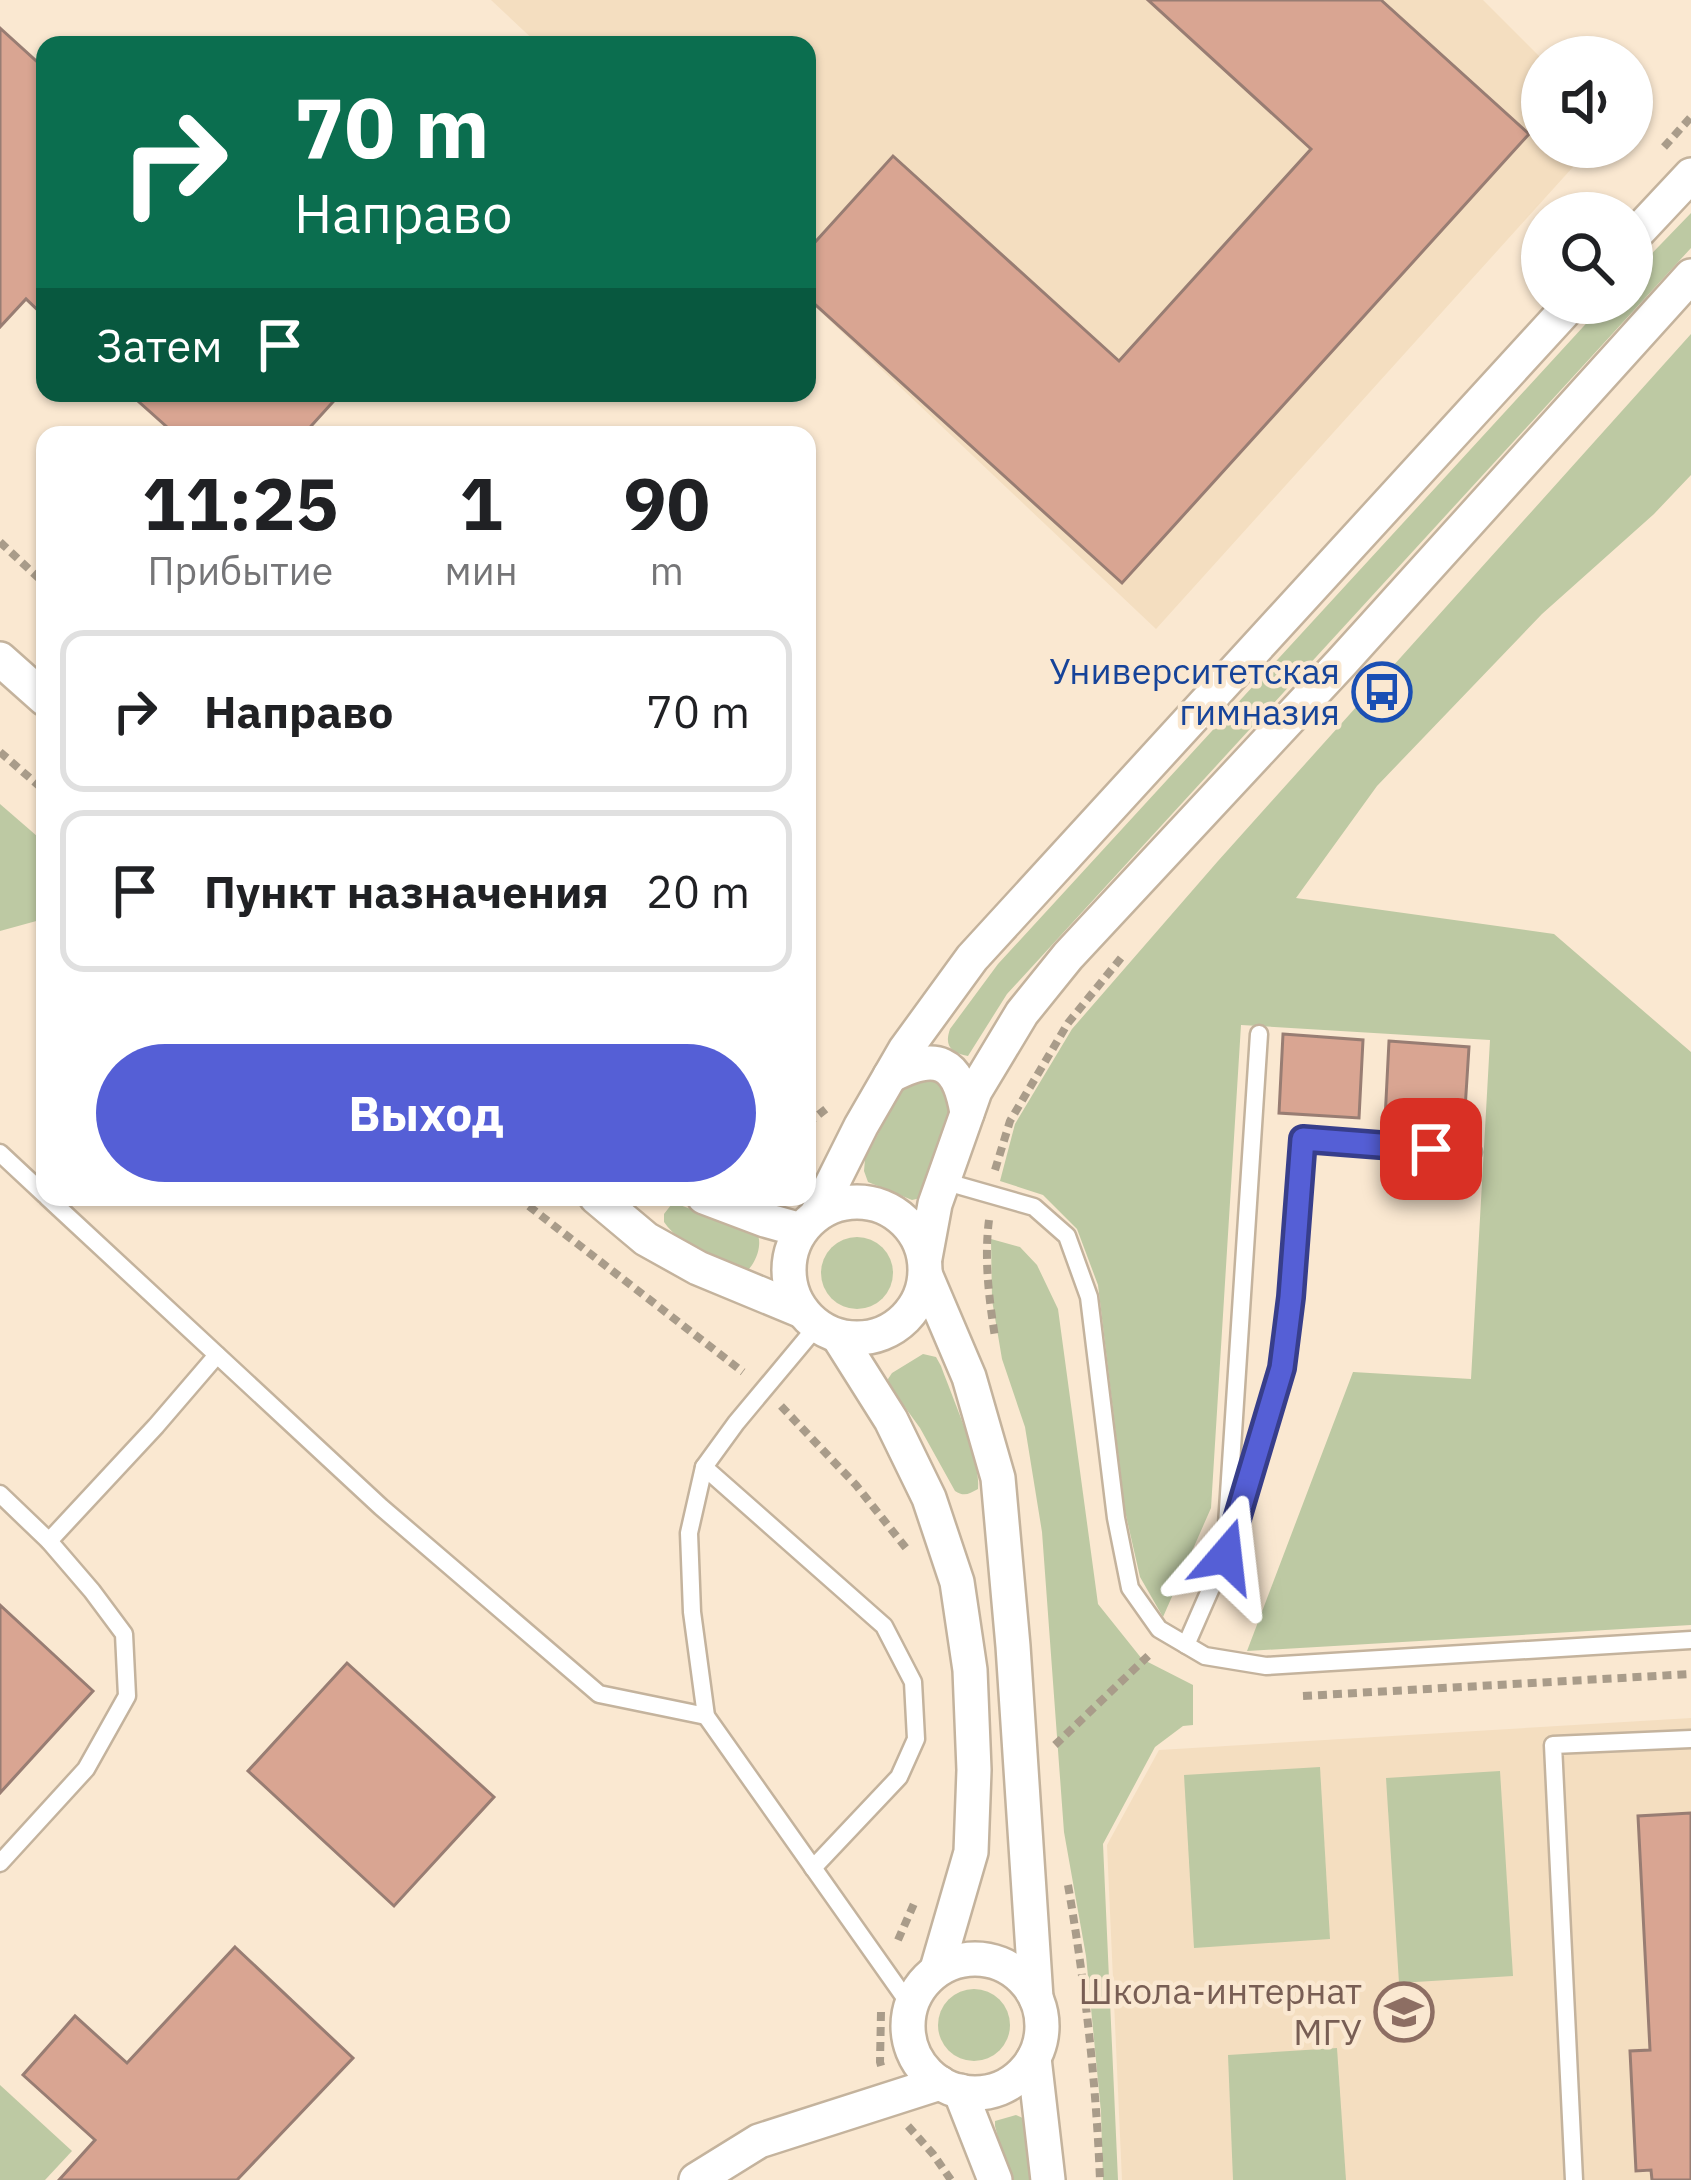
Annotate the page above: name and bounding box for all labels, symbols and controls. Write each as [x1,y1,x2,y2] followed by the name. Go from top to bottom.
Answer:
[1521,36,1653,324] map controls
[1521,36,1653,168] button: sound
[294,72,490,181] text: 70 m
[96,84,252,240] icon: right
[294,178,512,248] text: Направо
[1521,192,1653,324] button: search
[247,312,313,378] icon: arrive
[96,316,223,374] text: Затем
[142,456,339,550] text: 11:25
[459,456,503,550] text: 1
[624,456,710,550] text: 90
[148,545,333,596] text: Прибытие
[445,545,518,596] text: мин
[650,545,684,596] text: m
[1049,647,1340,735] place label: Университетская гимназия
[1351,661,1413,723] bus stop icon: Университетская гимназия
[102,678,168,744] icon: right
[204,682,393,740] text: Направо
[646,682,750,740] text: 70 m
[102,858,168,924] icon: arrive
[204,862,609,920] text: Пункт назначения
[646,862,750,920] text: 20 m
[96,1044,756,1182] button: Выход
[1380,1098,1482,1200] pin
[1398,1116,1464,1182] icon: arrive
[1163,1493,1289,1619] position arrow
[1078,1967,1362,2055] place label: Школа-интернат МГУ
[1373,1981,1435,2043] school or university icon: Школа-интернат МГУ

